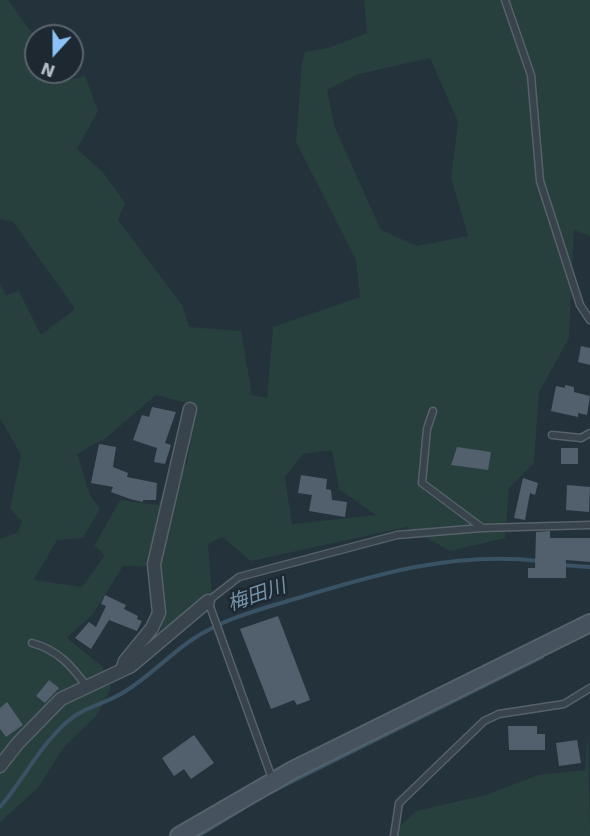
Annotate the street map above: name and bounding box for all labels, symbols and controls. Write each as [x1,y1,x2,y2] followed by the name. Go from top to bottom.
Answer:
[24,24,84,84] north arrow
[38,58,58,81] text: N
[225,575,289,617] water label: 梅田川

